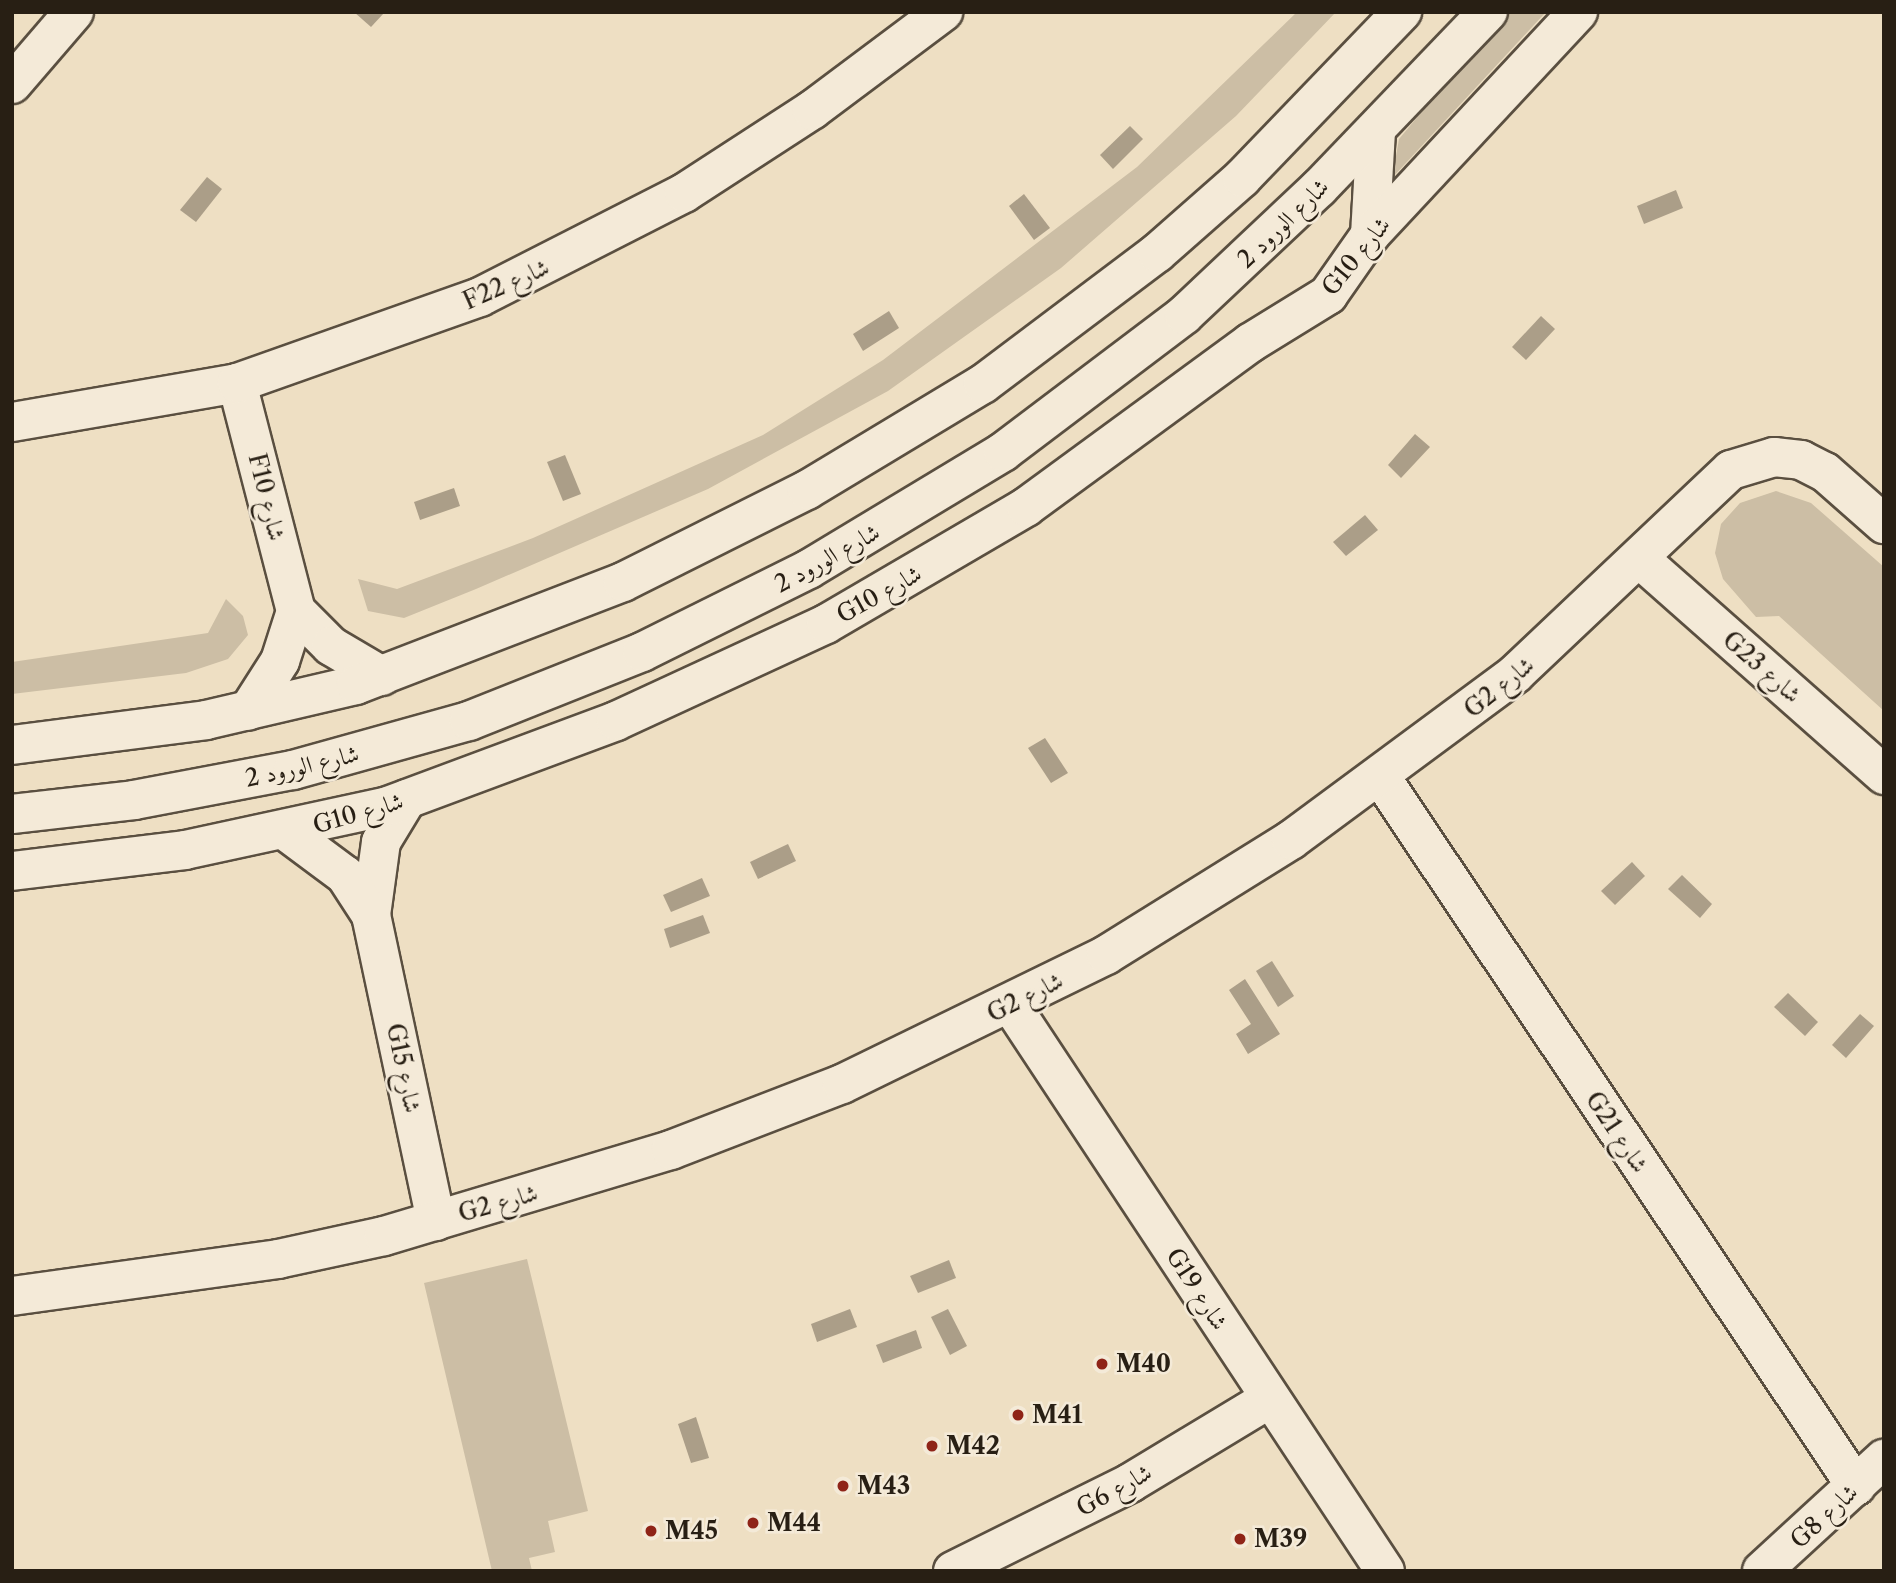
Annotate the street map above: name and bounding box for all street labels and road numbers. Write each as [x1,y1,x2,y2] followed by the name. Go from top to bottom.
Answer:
[1231,172,1335,274] street label: شارع الورود 2
[1316,211,1396,301] street label: G10 شارع
[458,252,554,316] street label: F22 شارع
[242,450,292,544] street label: F10 شارع
[769,517,885,599] street label: شارع الورود 2
[831,559,927,629] street label: G10 شارع
[1717,625,1807,709] street label: G23 شارع
[1458,650,1540,724] street label: G2 شارع
[242,739,362,793] street label: شارع الورود 2
[309,786,407,840] street label: G10 شارع
[982,966,1068,1028] street label: G2 شارع
[381,1021,427,1115] street label: G15 شارع
[1580,1086,1654,1178] street label: G21 شارع
[455,1178,541,1228] street label: G2 شارع
[1160,1243,1234,1335] street label: G19 شارع
[1071,1458,1157,1522] street label: G6 شارع
[1784,1478,1864,1554] street label: G8 شارع

